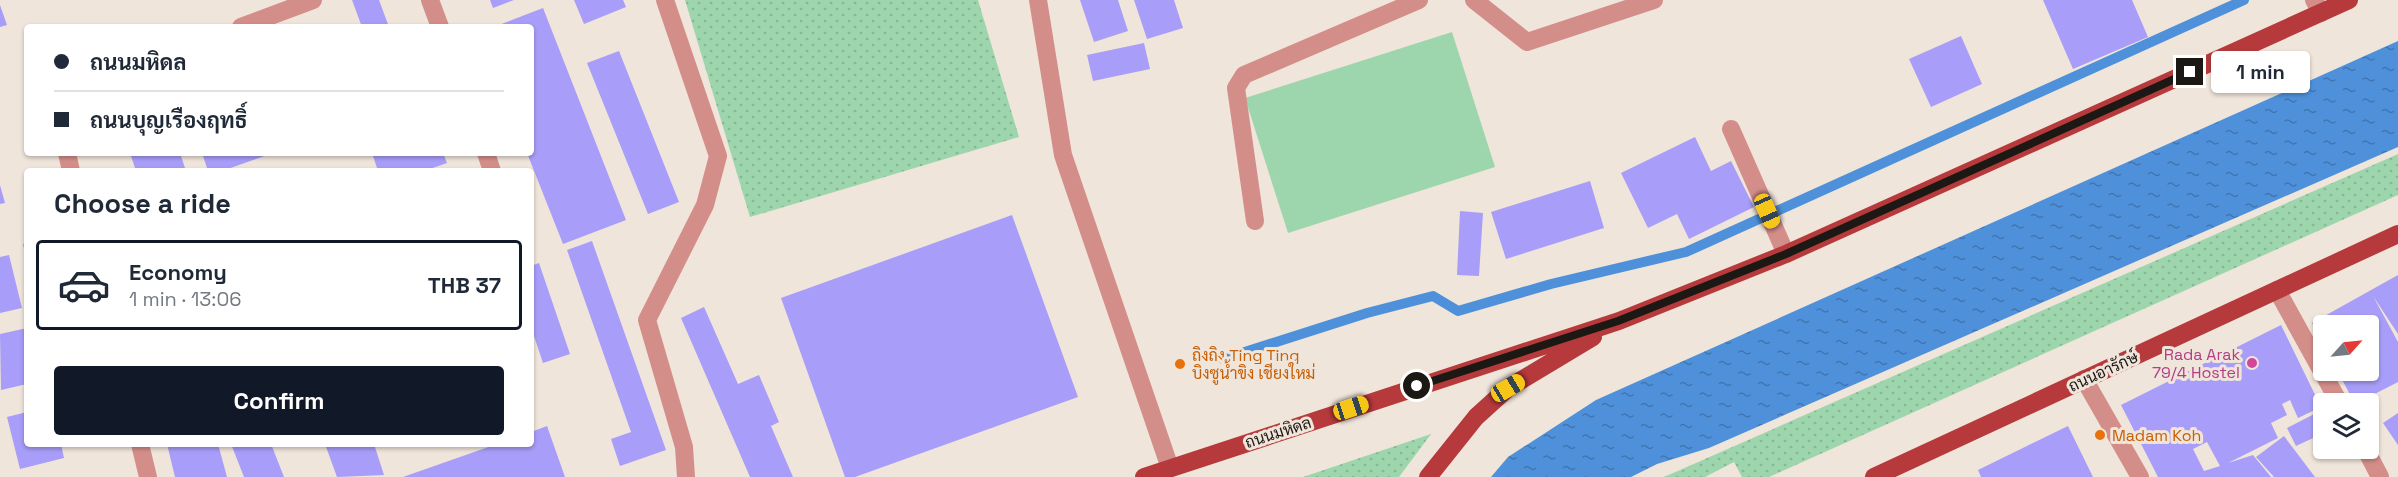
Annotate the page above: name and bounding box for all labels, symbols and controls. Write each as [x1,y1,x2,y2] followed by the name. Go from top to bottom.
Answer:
[90,48,187,76] text: ถนนมหิดล
[2211,51,2310,93] callout: 1 min
[2176,58,2203,85] route end
[2236,59,2285,85] text: 1 min
[90,106,248,134] text: ถนนบุญเรืองฤทธิ์
[54,186,231,221] text: Choose a ride
[1751,191,1783,231] car
[57,258,111,312] icon: car
[129,258,227,286] text: Economy
[428,271,501,299] text: THB 37
[129,286,241,312] text: 1 min · 13:06
[2313,315,2379,381] north arrow
[2313,315,2379,459] map controls
[2064,344,2142,397] street label: ถนนอารักษ์
[2152,344,2240,383] place label: Rada Arak 79/4 Hostel
[1192,345,1315,385] place label: ถิงถิง Ting Ting บิงซูน้ำขิง เชียงใหม่
[2245,356,2259,370] marker: Rada Arak 79/4 Hostel
[1173,357,1187,371] marker: ถิงถิง Ting Ting บิงซูน้ำขิง เชียงใหม่
[54,366,504,435] button: Confirm
[1488,371,1528,405] car
[1403,372,1430,399] route start
[2313,393,2379,459] button: layers
[1331,394,1371,422] car
[1242,412,1314,453] street label: ถนนมหิดล
[2112,425,2201,446] place label: Madam Koh
[2093,428,2107,442] marker: Madam Koh

